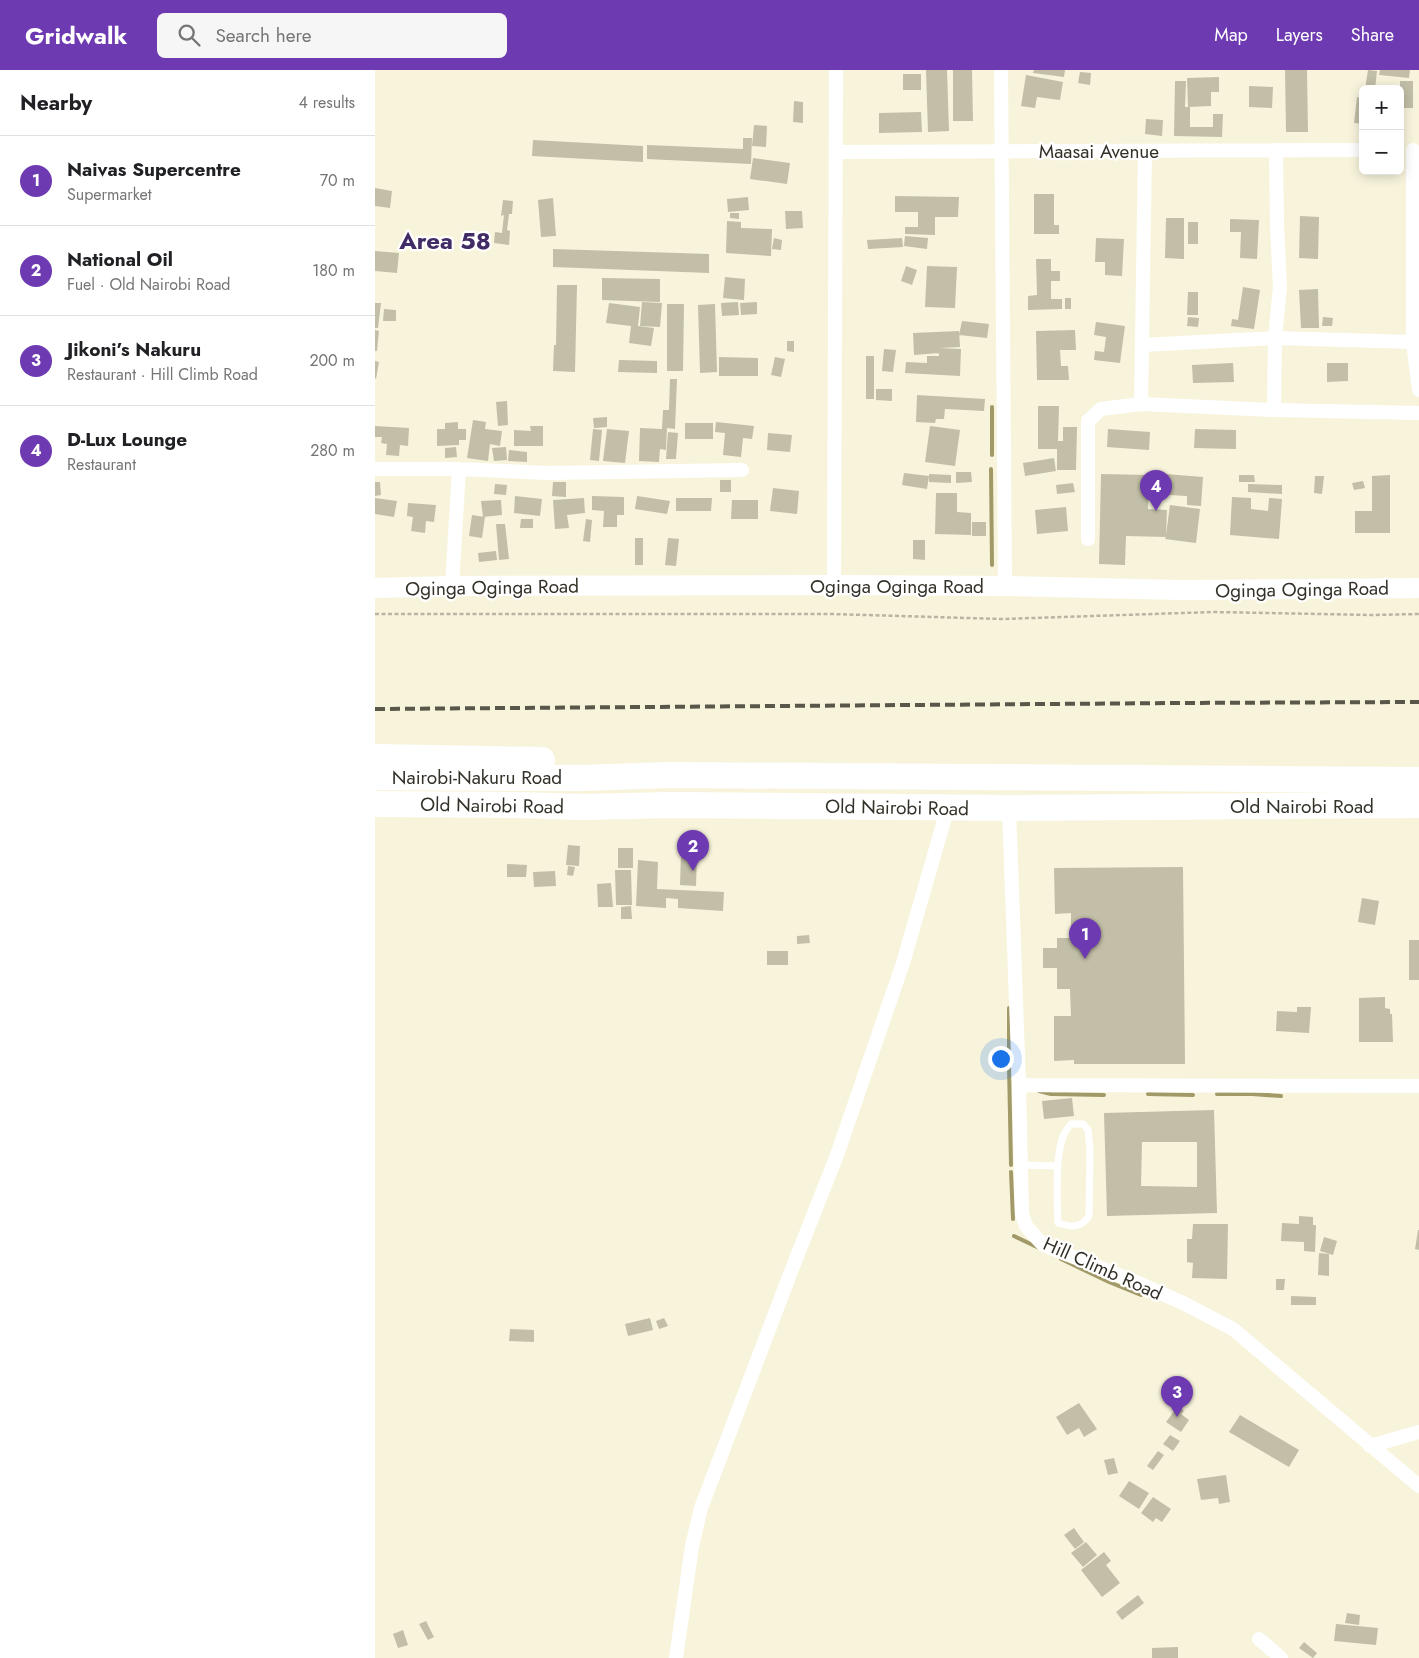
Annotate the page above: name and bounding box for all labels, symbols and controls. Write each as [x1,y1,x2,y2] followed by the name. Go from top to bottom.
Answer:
[157,13,507,58] search box
[25,18,127,53] text: Gridwalk
[175,21,203,49] icon: search
[215,22,311,49] text: Search here
[1214,22,1248,48] text: Map
[1276,22,1323,48] text: Layers
[1351,22,1394,48] text: Share
[1359,85,1404,175] map controls
[1359,85,1404,130] button: +
[20,88,92,118] text: Nearby
[299,91,355,114] text: 4 results
[1359,130,1404,175] button: −
[1039,138,1159,165] street label: Maasai Avenue
[67,156,241,183] text: Naivas Supercentre
[32,169,40,192] text: 1
[320,169,355,192] text: 70 m
[67,183,152,206] text: Supermarket
[398,223,491,258] district label: Area 58
[67,246,173,273] text: National Oil
[31,259,41,282] text: 2
[312,259,355,282] text: 180 m
[67,273,230,296] text: Fuel · Old Nairobi Road
[67,336,201,363] text: Jikoni’s Nakuru
[31,349,41,372] text: 3
[309,349,355,372] text: 200 m
[67,363,258,386] text: Restaurant · Hill Climb Road
[67,426,187,453] text: D-Lux Lounge
[30,439,42,462] text: 4
[310,439,355,462] text: 280 m
[67,453,136,476] text: Restaurant
[1140,470,1172,511] pin: 4
[405,572,579,603] street label: Oginga Oginga Road
[810,573,984,600] street label: Oginga Oginga Road
[1215,574,1389,605] street label: Oginga Oginga Road
[392,764,562,791] street label: Nairobi-Nakuru Road
[420,791,564,820] street label: Old Nairobi Road
[825,793,969,822] street label: Old Nairobi Road
[1230,793,1374,820] street label: Old Nairobi Road
[677,830,709,871] pin: 2
[1069,918,1101,959] pin: 1
[988,1046,1014,1072] your location
[1039,1230,1167,1307] street label: Hill Climb Road
[1161,1376,1193,1417] pin: 3

